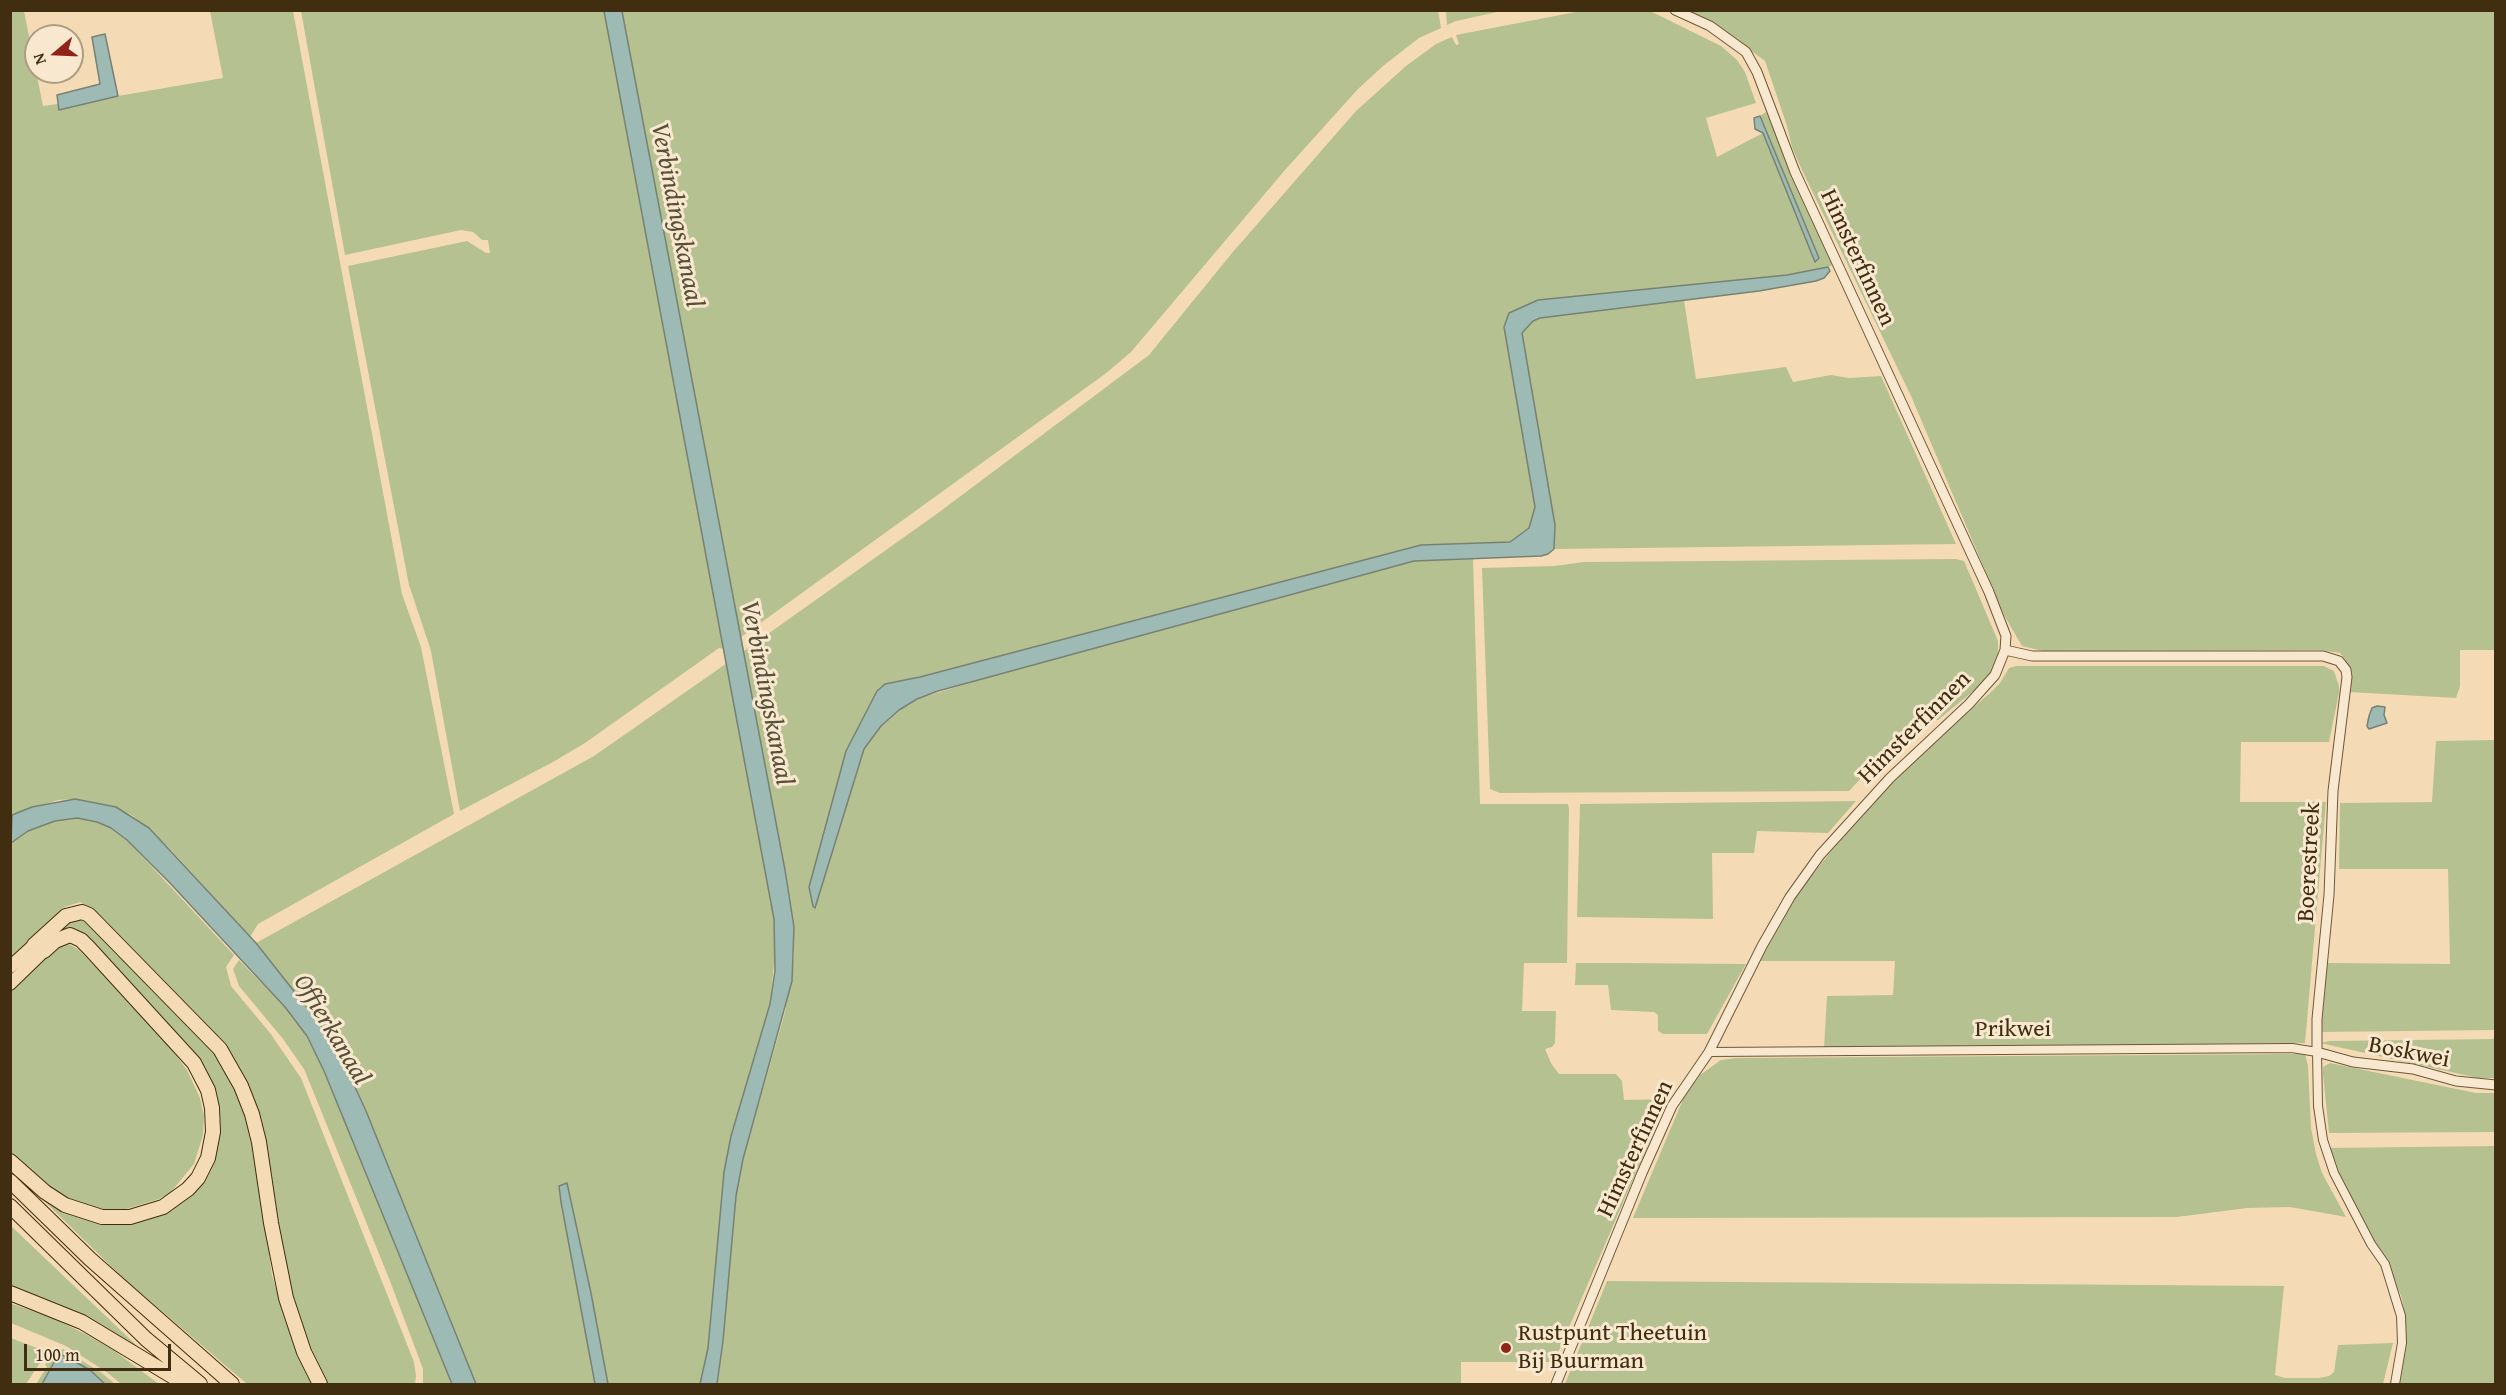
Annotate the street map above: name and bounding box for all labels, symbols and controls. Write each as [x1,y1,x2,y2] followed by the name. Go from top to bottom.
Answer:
[24,24,84,84] north arrow
[26,50,52,68] text: N
[643,120,709,310] water label: Verbindingskanaal
[1813,185,1901,331] street label: Himsterfinnen
[733,598,799,788] water label: Verbindingskanaal
[1853,666,1977,790] street label: Himsterfinnen
[2292,801,2328,923] street label: Boerestreek
[286,969,376,1091] water label: Offierkanaal
[1975,1016,2051,1044] street label: Prikwei
[2366,1031,2452,1075] street label: Boskwei
[1592,1076,1680,1222] street label: Himsterfinnen
[1518,1320,1707,1376] place label: Rustpunt Theetuin Bij Buurman
[27,1332,174,1370] scale bar
[35,1341,80,1368] text: 100 m
[1499,1341,1513,1355] marker: Rustpunt Theetuin Bij Buurman

